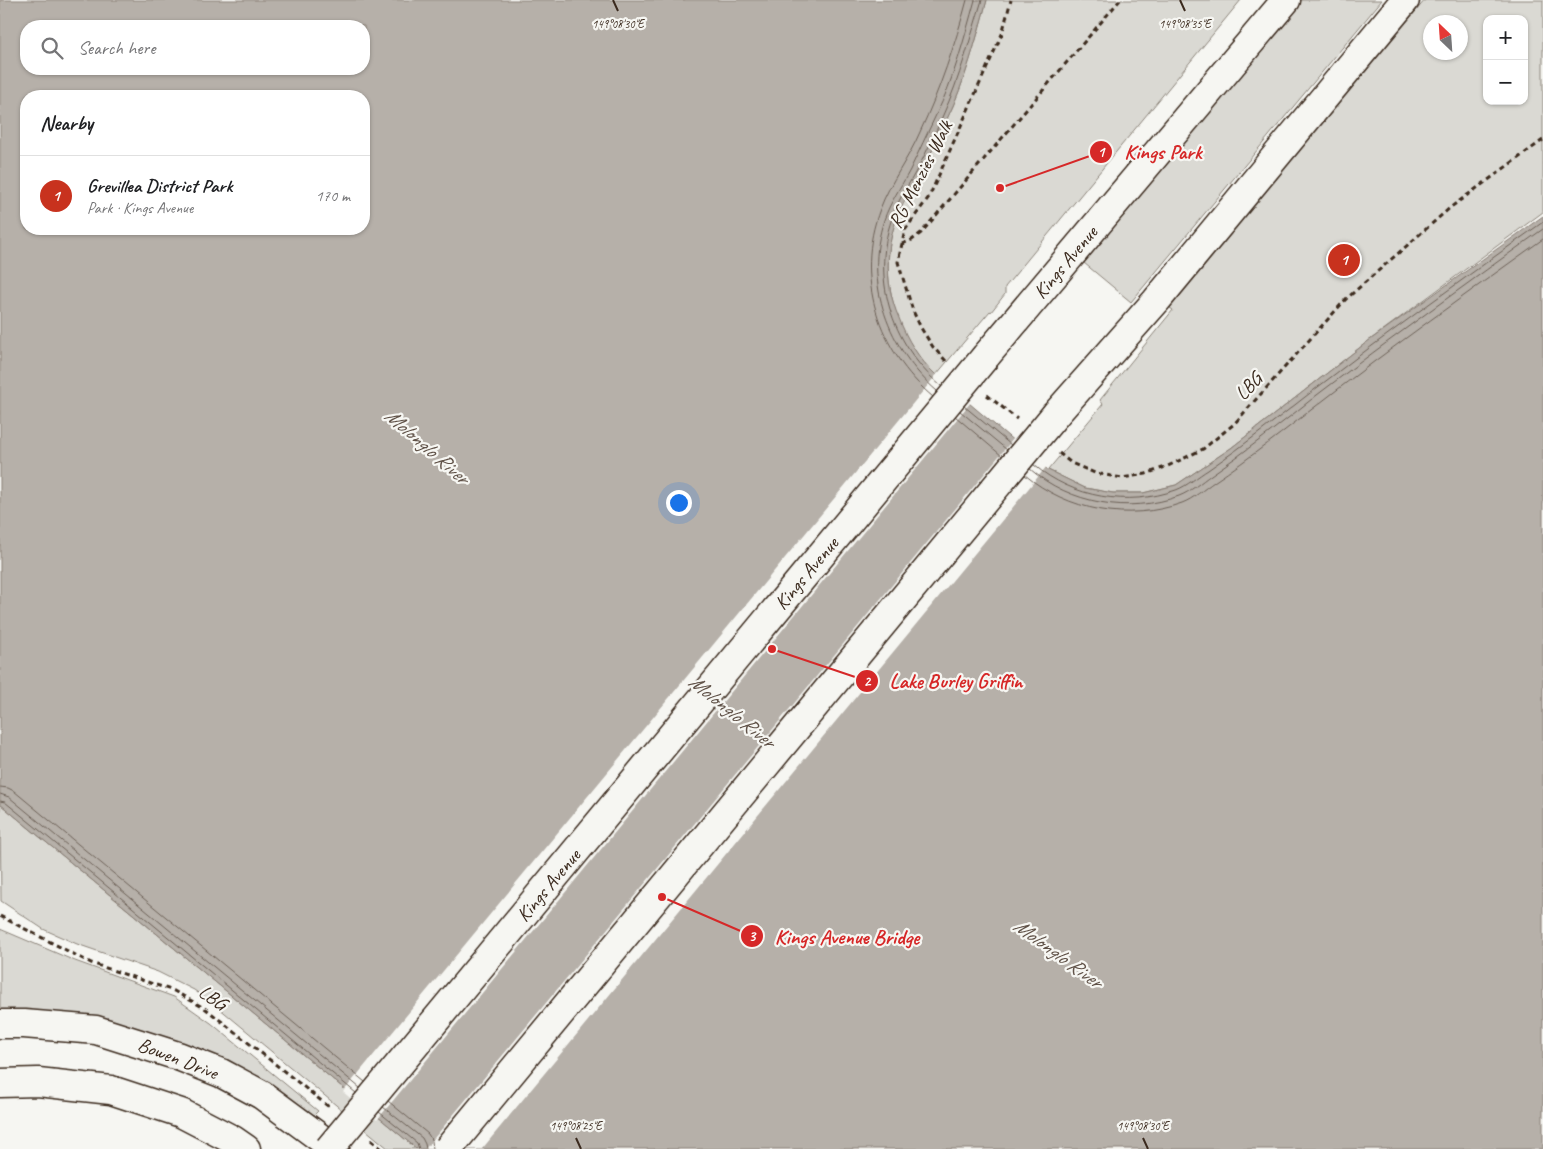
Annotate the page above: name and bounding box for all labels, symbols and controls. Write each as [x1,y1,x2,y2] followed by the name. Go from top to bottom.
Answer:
[1423,15,1468,60] north arrow
[1483,15,1528,105] map controls
[1483,15,1528,60] button: +
[592,16,646,32] text: 149°08'30"E
[1159,16,1213,32] text: 149°08'35"E
[20,20,370,75] search box
[38,34,66,62] icon: search
[78,36,155,60] text: Search here
[1483,60,1528,105] button: −
[40,110,93,136] text: Nearby
[883,115,959,232] street label: RG Menzies Walk
[1089,134,1212,170] callout: Kings Park
[1124,139,1204,165] text: Kings Park
[1098,143,1107,162] text: 1
[87,174,232,198] text: Grevillea District Park
[52,186,60,206] text: 1
[316,186,350,206] text: 170 m
[87,198,193,218] text: Park · Kings Avenue
[1028,220,1104,304] street label: Kings Avenue
[1328,241,1360,279] pin: 1
[1229,365,1269,405] street label: LBG
[380,402,477,492] water label: Molonglo River
[666,490,692,516] your location
[769,531,845,615] street label: Kings Avenue
[854,663,1032,699] callout: Lake Burley Griffin
[684,668,783,756] water label: Molonglo River
[890,668,1024,694] text: Lake Burley Griffin
[864,672,872,691] text: 2
[511,843,587,927] street label: Kings Avenue
[1009,912,1110,996] water label: Molonglo River
[740,918,930,954] callout: Kings Avenue Bridge
[775,924,921,950] text: Kings Avenue Bridge
[749,927,757,946] text: 3
[194,979,234,1018] street label: LBG
[134,1032,223,1086] street label: Bowen Drive
[550,1118,604,1134] text: 149°08'25"E
[1117,1118,1171,1134] text: 149°08'30"E

